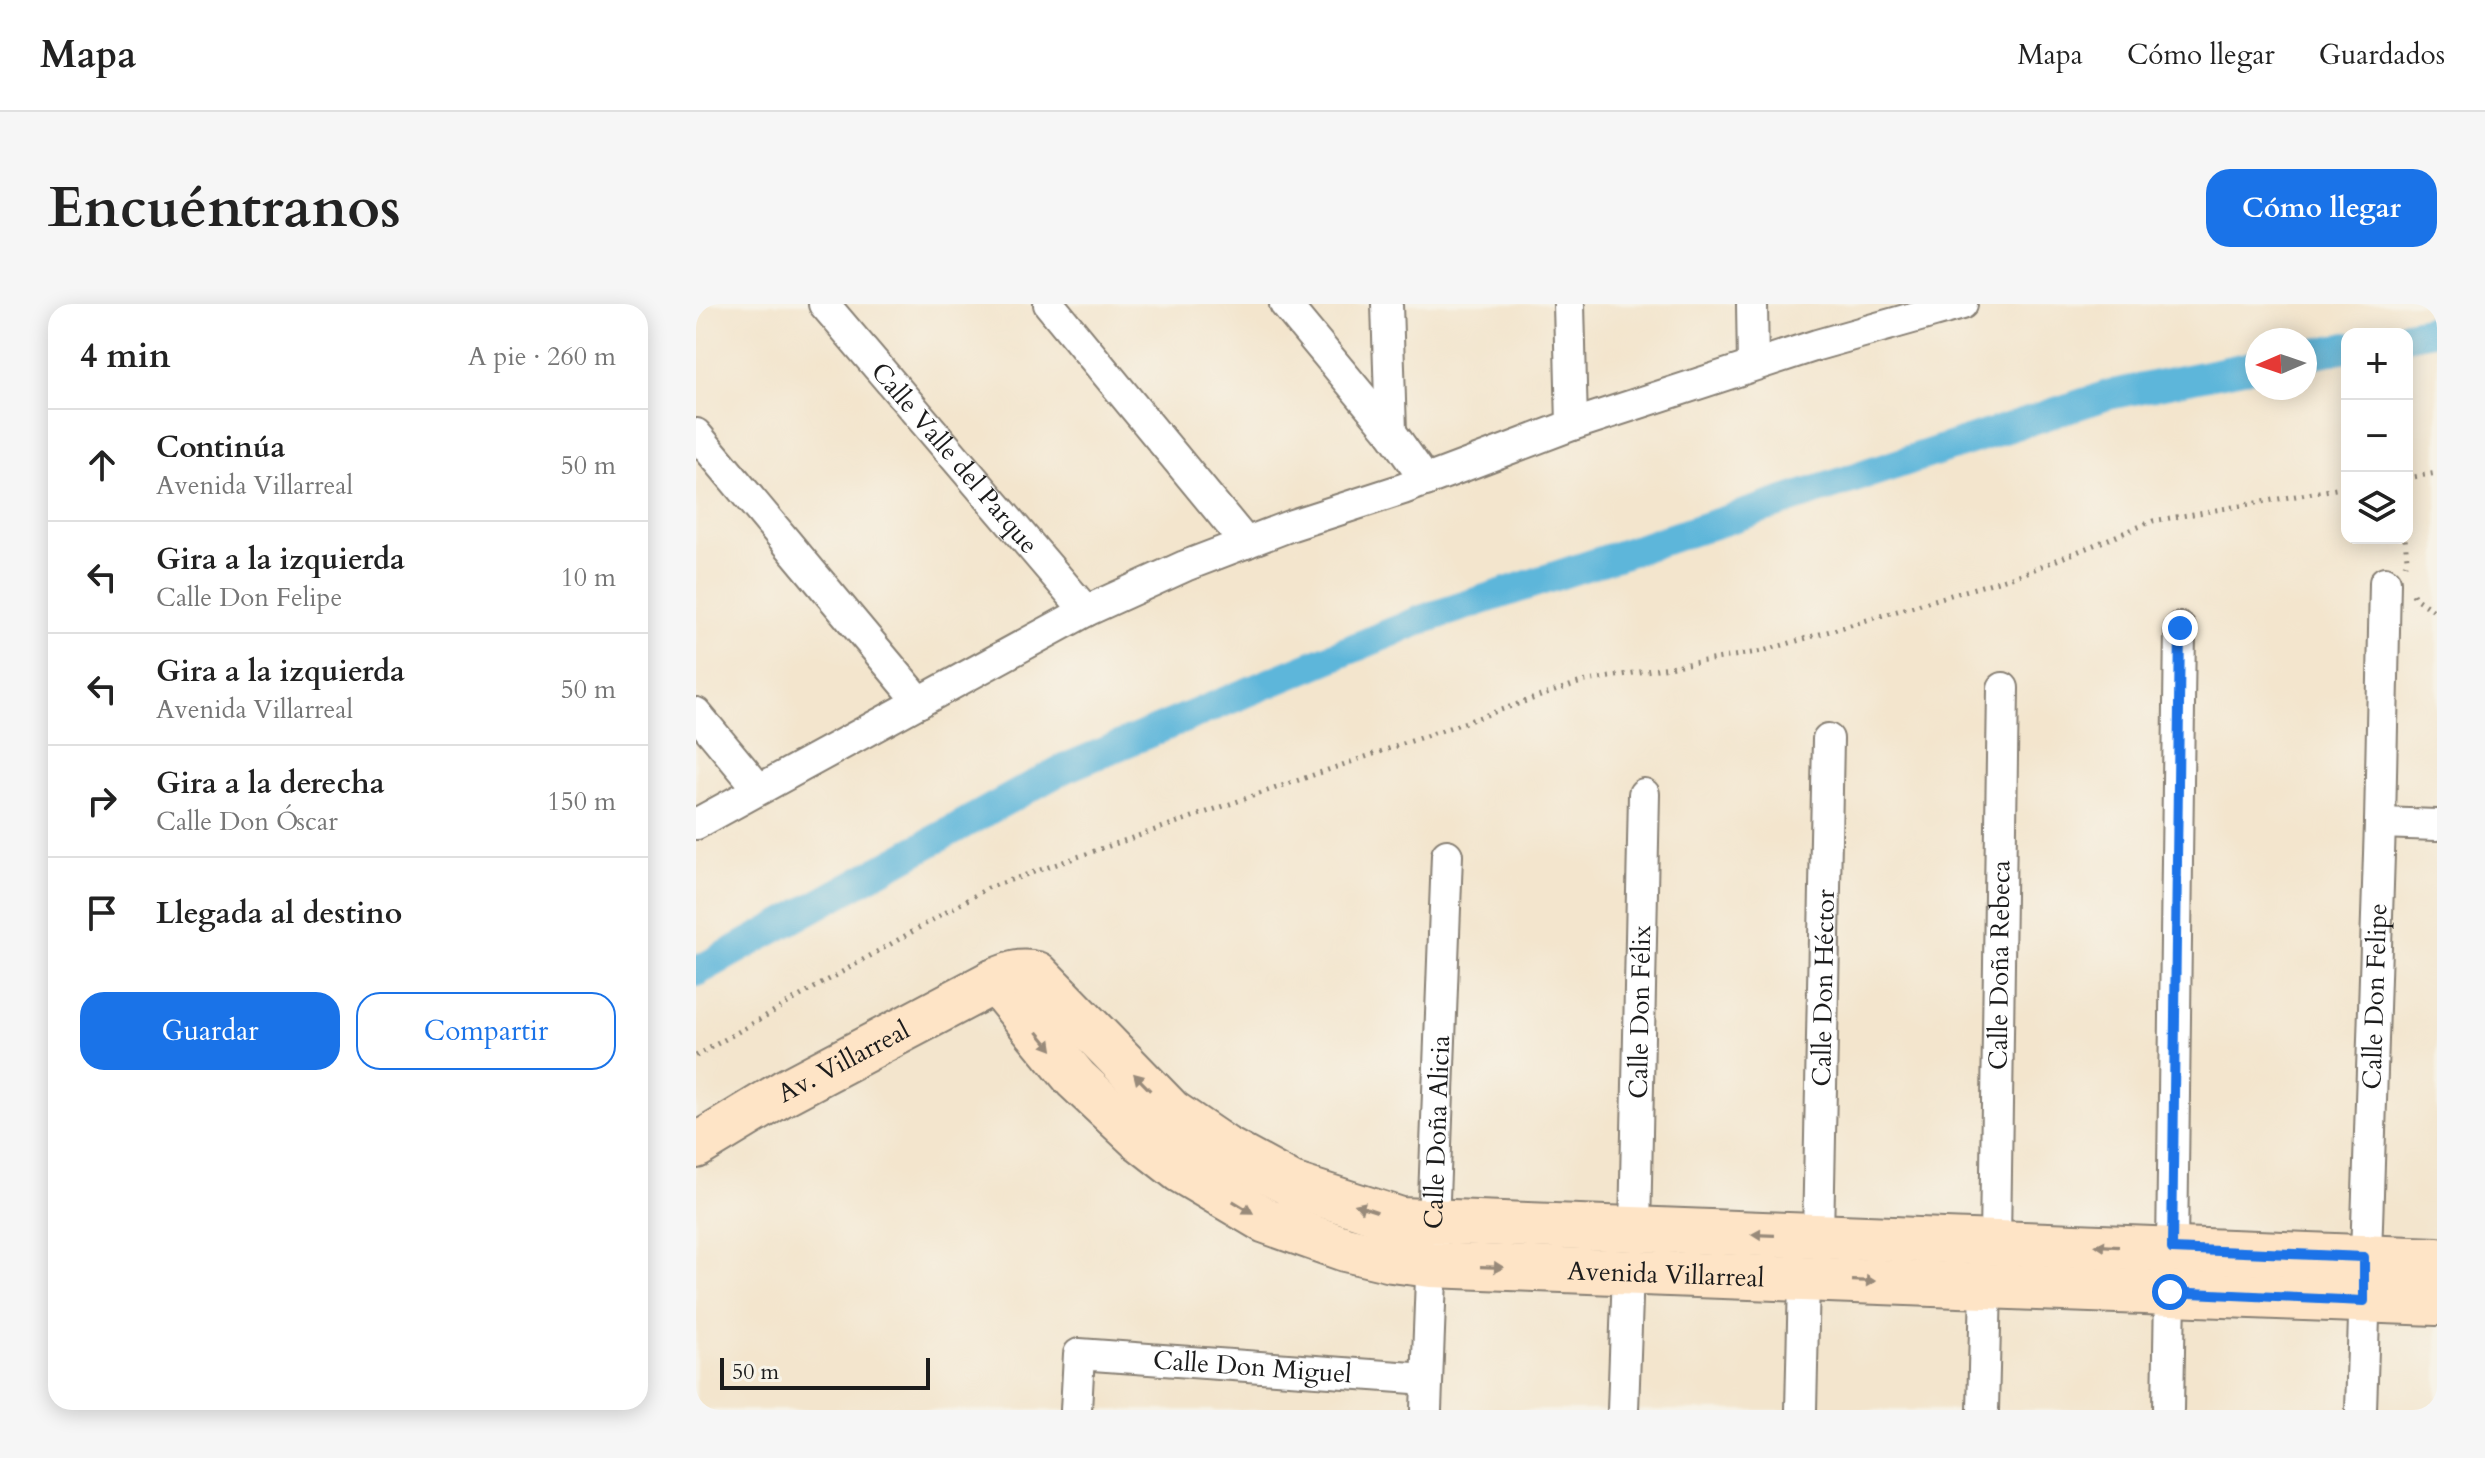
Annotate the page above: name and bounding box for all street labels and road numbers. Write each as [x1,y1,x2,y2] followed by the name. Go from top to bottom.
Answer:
[864,355,1047,561] street label: Calle Valle del Parque
[1980,860,2018,1070] street label: Calle Doña Rebeca
[1804,889,1842,1087] street label: Calle Don Héctor
[2354,903,2395,1090] street label: Calle Don Felipe
[1620,925,1659,1099] street label: Calle Don Félix
[771,1012,916,1111] street label: Av. Villarreal
[1415,1034,1458,1230] street label: Calle Doña Alicia
[1567,1253,1766,1295] street label: Avenida Villarreal
[1152,1342,1353,1391] street label: Calle Don Miguel

